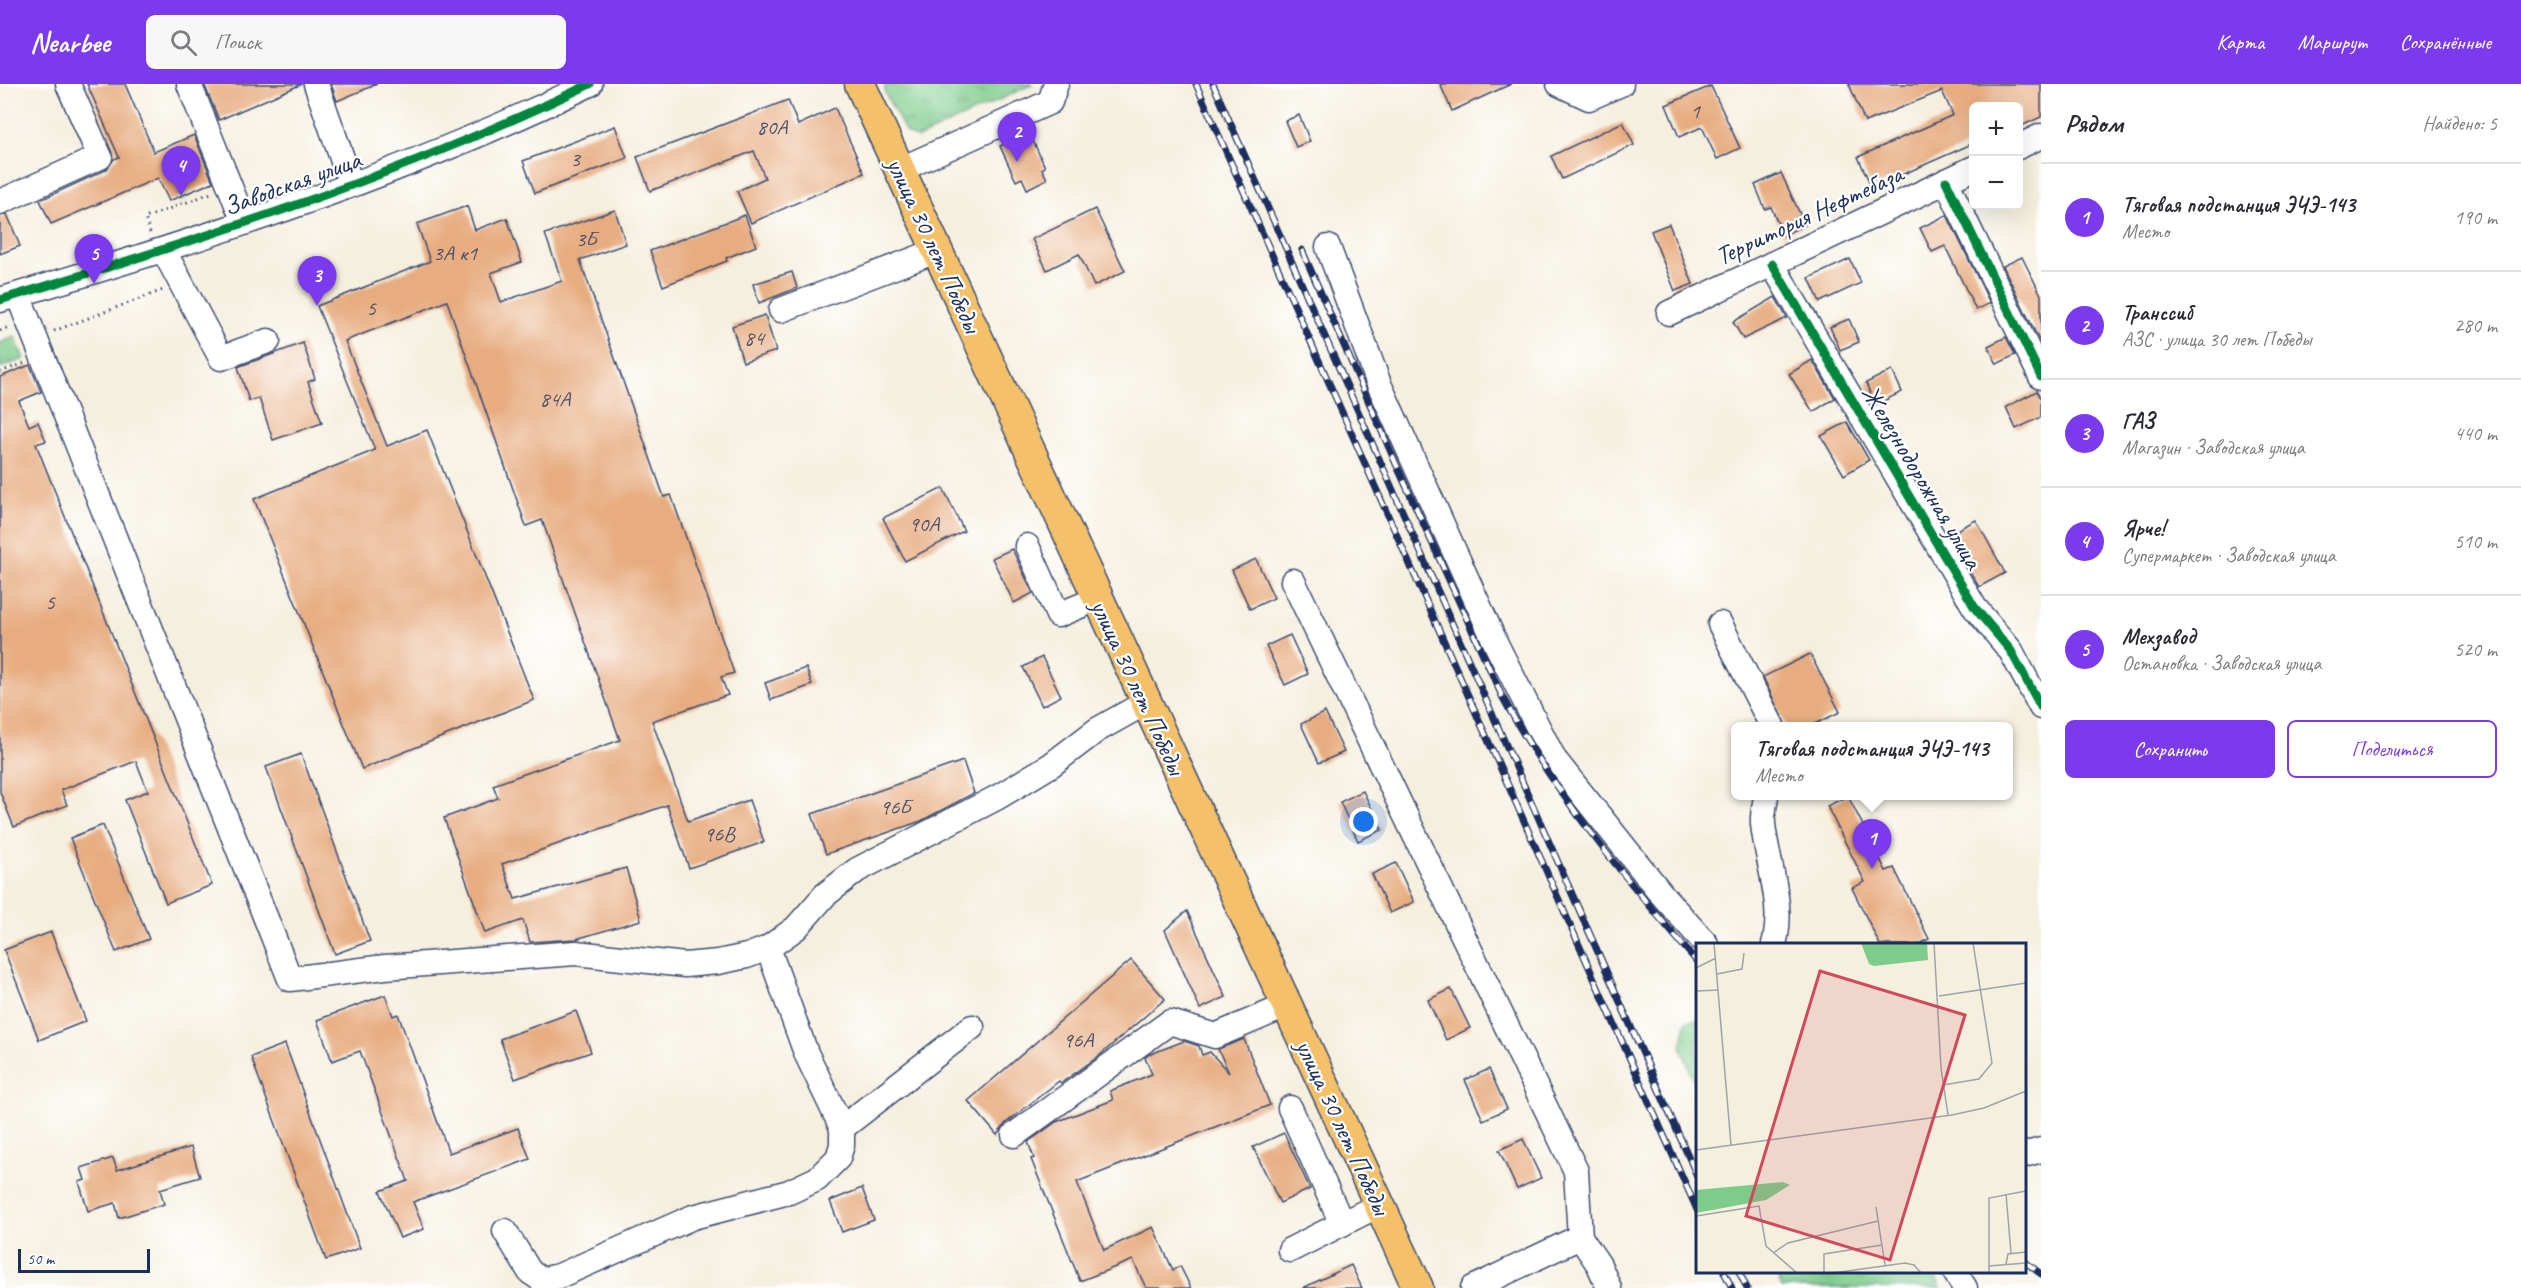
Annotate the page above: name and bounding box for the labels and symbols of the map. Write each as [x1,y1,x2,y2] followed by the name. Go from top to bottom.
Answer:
[1690,97,1701,125] house number: 1
[998,112,1036,162] pin: 2
[757,113,788,141] house number: 80А
[219,142,367,223] street label: Заводская улица
[570,145,582,173] house number: 3
[162,147,201,196] pin: 4
[878,150,990,340] street label: улица 30 лет Победы
[1710,156,1910,273] street label: Территория Нефтебаза
[575,225,600,253] house number: 3Б
[74,234,113,284] pin: 5
[433,239,478,267] house number: 3А к1
[298,256,336,306] pin: 3
[366,294,377,322] house number: 5
[744,324,766,352] house number: 84
[1854,379,1991,577] street label: Железнодорожная улица
[540,385,571,413] house number: 84А
[909,510,940,538] house number: 90А
[45,588,56,616] house number: 5
[1082,592,1194,782] street label: улица 30 лет Победы
[880,793,914,821] house number: 96Б
[1349,807,1378,836] your location
[703,820,736,848] house number: 96В
[1852,820,1892,869] pin: 1
[1696,943,2026,1273] inset map
[1063,1026,1094,1054] house number: 96А
[1287,1032,1399,1222] street label: улица 30 лет Победы
[18,1246,150,1274] scale bar

